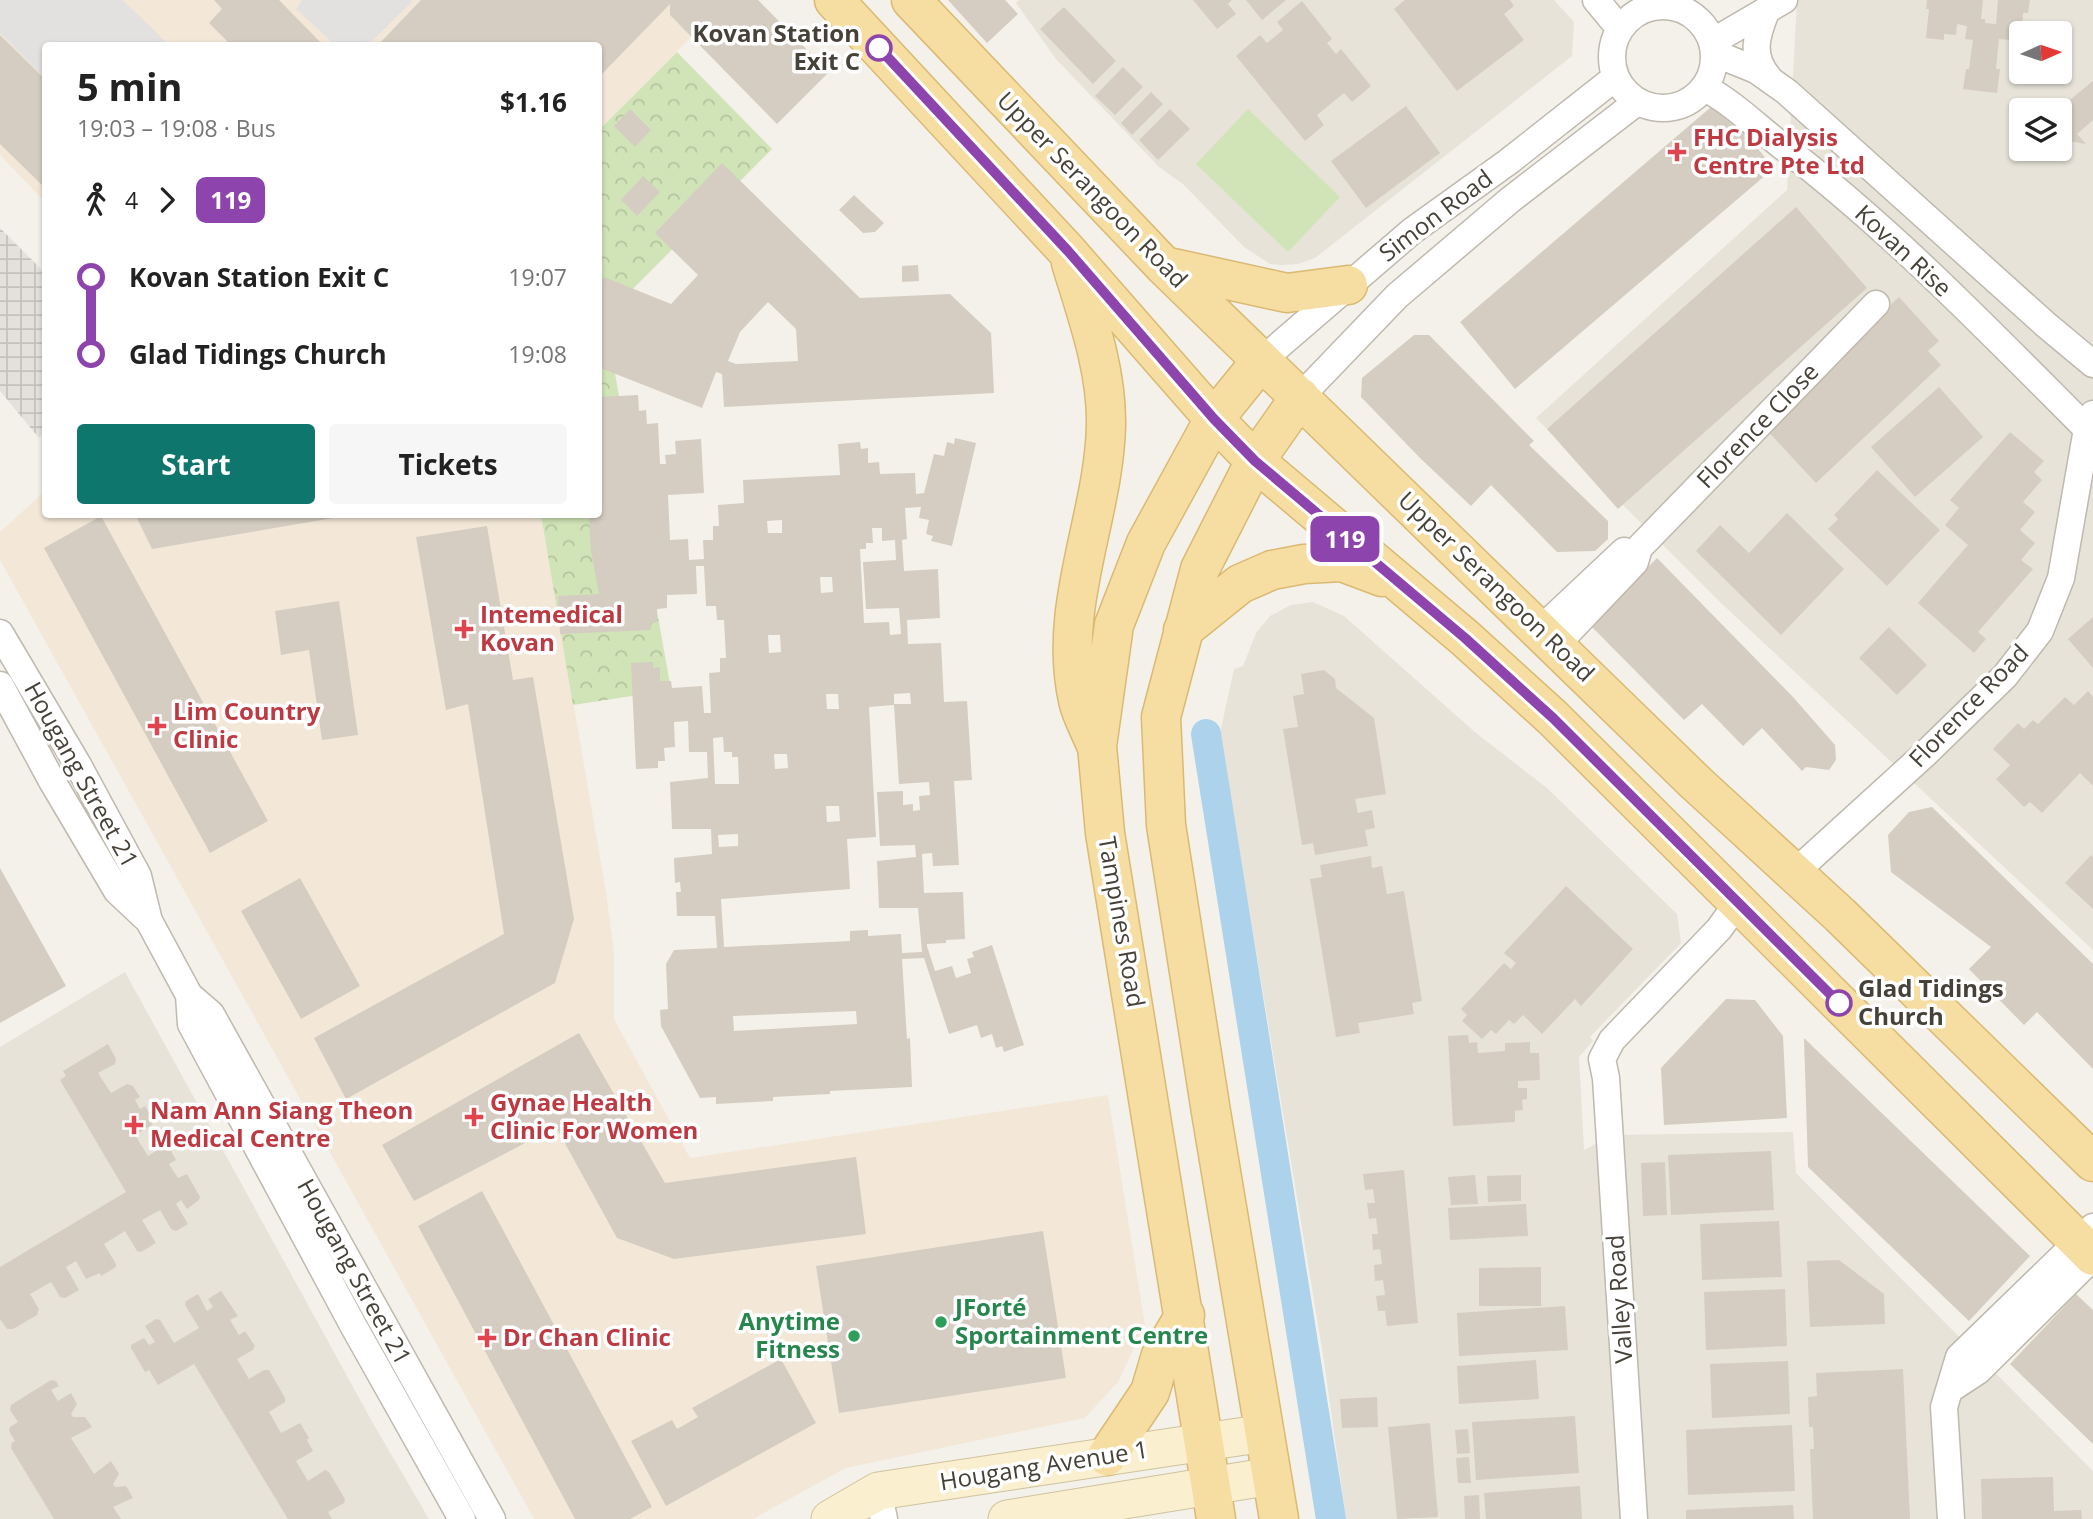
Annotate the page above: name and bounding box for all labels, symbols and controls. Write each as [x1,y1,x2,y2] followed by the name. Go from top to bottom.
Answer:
[693,16,860,77] place label: Kovan Station Exit C
[2009,21,2072,84] north arrow
[2009,21,2072,161] map controls
[866,35,892,61] marker: Kovan Station Exit C
[77,60,182,112] text: 5 min
[500,84,567,120] text: $1.16
[991,84,1196,294] street label: Upper Serangoon Road
[2009,98,2072,161] button: layers
[77,112,276,144] text: 19:03 – 19:08 · Bus
[1693,120,1865,181] place label: FHC Dialysis Centre Pte Ltd
[1667,142,1687,162] marker: FHC Dialysis Centre Pte Ltd
[1372,161,1499,268] street label: Simon Road
[77,181,115,219] icon: walk
[148,181,186,219] icon: forward
[210,183,251,216] text: 119
[125,184,138,216] text: 4
[1848,197,1960,303] street label: Kovan Rise
[129,259,389,295] text: Kovan Station Exit C
[508,261,567,293] text: 19:07
[129,336,387,372] text: Glad Tidings Church
[508,338,567,370] text: 19:08
[1689,355,1825,495] street label: Florence Close
[77,424,315,504] button: Start
[329,424,567,504] button: Tickets
[1392,483,1602,688] street label: Upper Serangoon Road
[1305,516,1385,562] line badge: 119
[1324,522,1366,555] text: 119
[480,597,623,658] place label: Intemedical Kovan
[454,619,474,639] marker: Intemedical Kovan
[1901,636,2035,774] street label: Florence Road
[17,675,147,873] street label: Hougang Street 21
[173,694,321,755] place label: Lim Country Clinic
[147,716,167,736] marker: Lim Country Clinic
[1091,834,1154,1010] street label: Tampines Road
[1858,971,2004,1032] place label: Glad Tidings Church
[1826,990,1852,1016] marker: Glad Tidings Church
[490,1085,698,1146] place label: Gynae Health Clinic For Women
[150,1093,413,1154] place label: Nam Ann Siang Theon Medical Centre
[464,1107,484,1127] marker: Gynae Health Clinic For Women
[124,1115,144,1135] marker: Nam Ann Siang Theon Medical Centre
[290,1172,420,1370] street label: Hougang Street 21
[1598,1234,1639,1364] street label: Valley Road
[953,1290,1208,1351] place label: JForté Sportainment Centre
[739,1304,840,1365] place label: Anytime Fitness
[933,1314,949,1330] marker: JForté Sportainment Centre
[503,1320,671,1353] place label: Dr Chan Clinic
[477,1328,497,1348] marker: Dr Chan Clinic
[846,1328,862,1344] marker: Anytime Fitness
[937,1432,1150,1497] street label: Hougang Avenue 1

